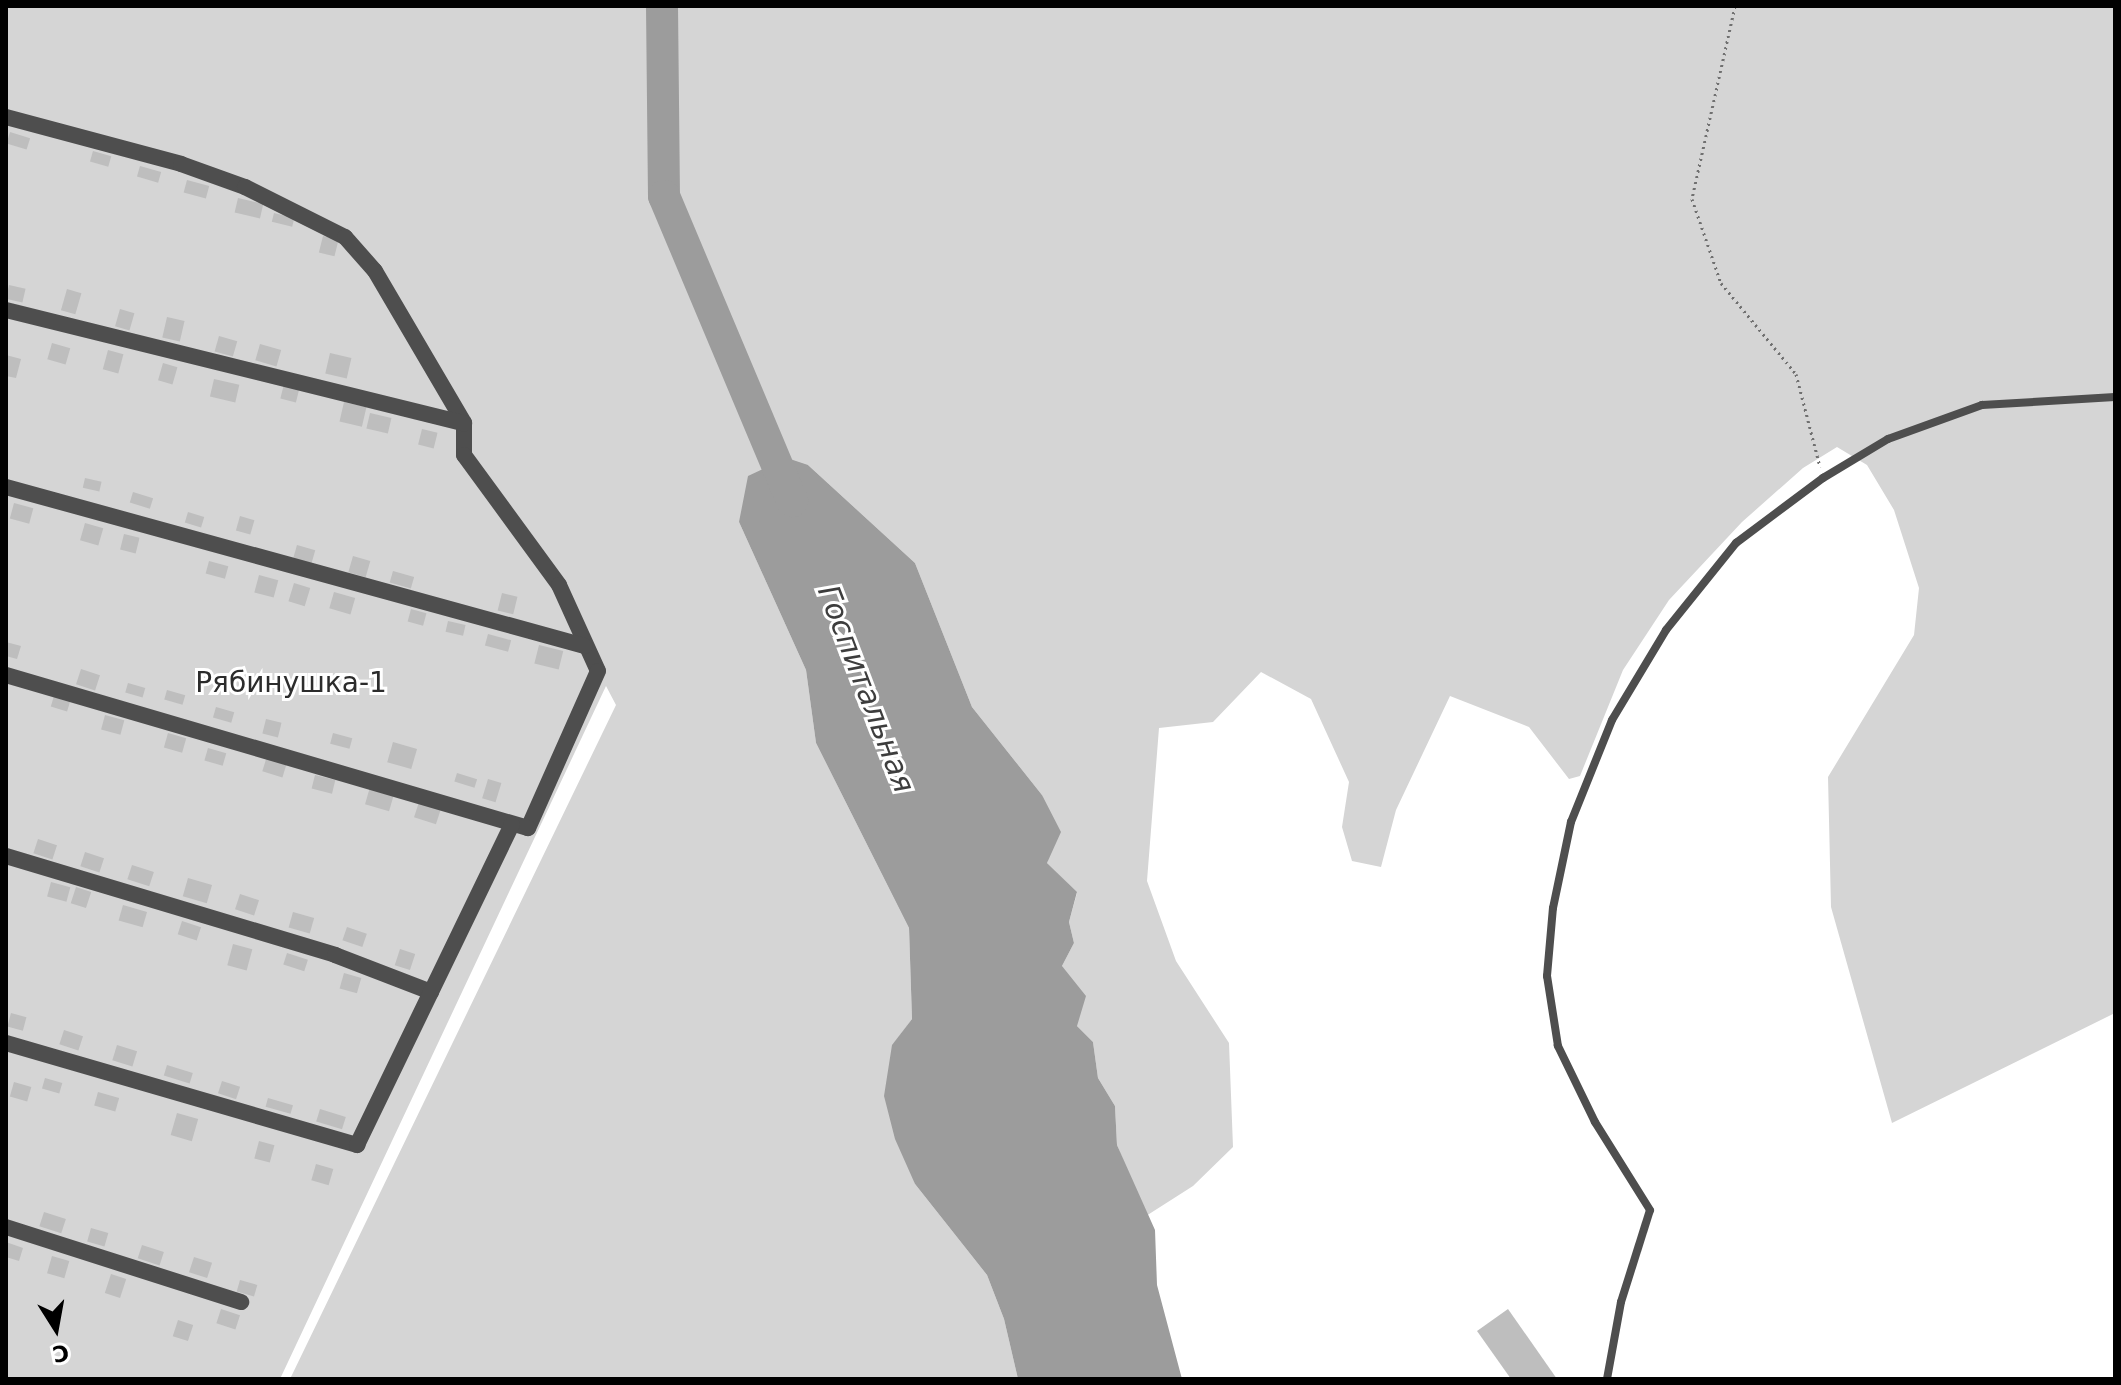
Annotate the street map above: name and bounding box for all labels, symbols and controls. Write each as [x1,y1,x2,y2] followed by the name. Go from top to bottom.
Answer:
[810,580,922,798] water label: Госпитальная
[195,666,387,700] park label: Рябинушка-1
[16,1289,96,1369] north arrow
[50,1339,71,1367] text: С

